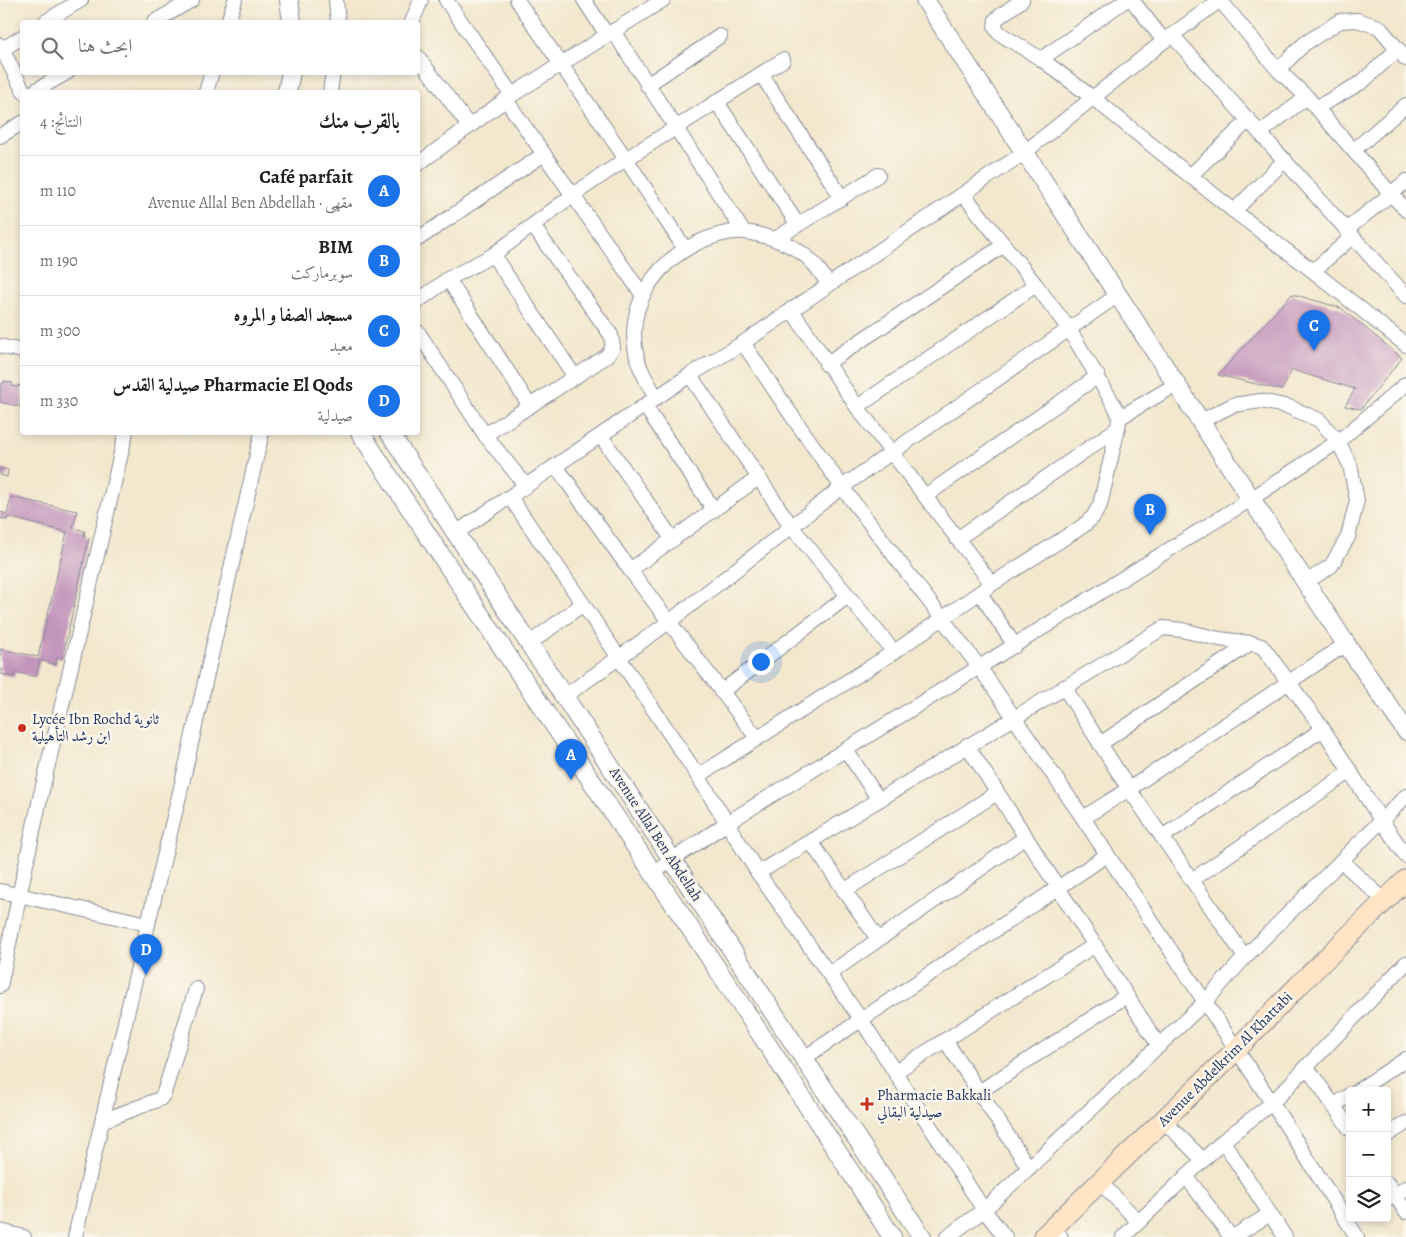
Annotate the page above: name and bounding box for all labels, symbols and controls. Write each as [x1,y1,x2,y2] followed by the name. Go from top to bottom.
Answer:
[20,20,420,75] search box
[78,33,132,59] text: ابحث هنا
[38,34,66,62] icon: search
[319,107,400,135] text: بالقرب منك
[40,111,82,133] text: النتائج: 4
[259,164,353,190] text: Café parfait
[40,180,76,202] text: 110 m
[379,180,389,202] text: A
[148,192,353,214] text: مقهى · Avenue Allal Ben Abdellah
[318,234,353,260] text: BIM
[40,250,78,272] text: 190 m
[379,250,389,272] text: B
[291,262,353,284] text: سوبرماركت
[234,302,353,328] text: مسجد الصفا و المروه
[1298,310,1330,351] pin: C
[40,320,80,342] text: 300 m
[379,320,389,342] text: C
[329,335,353,357] text: معبد
[112,372,353,398] text: Pharmacie El Qods صيدلية القدس
[40,390,78,412] text: 330 m
[378,390,390,412] text: D
[318,405,353,427] text: صيدلية
[1134,494,1166,535] pin: B
[748,649,774,675] your location
[32,709,159,746] place label: Lycée Ibn Rochd ثانوية ابن رشد التأهيلية
[16,722,28,734] marker: Lycée Ibn Rochd ثانوية ابن رشد التأهيلية
[555,739,587,780] pin: A
[604,762,707,905] street label: Avenue Allal Ben Abdellah
[130,934,162,975] pin: D
[1152,987,1297,1132] street label: Avenue Abdelkrim Al Khattabi
[877,1085,991,1124] place label: Pharmacie Bakkali صيدلية البقالي
[1346,1087,1391,1222] map controls
[1346,1087,1391,1132] button: +
[861,1098,873,1110] marker: Pharmacie Bakkali صيدلية البقالي
[1346,1132,1391,1177] button: −
[1346,1177,1391,1222] button: layers

